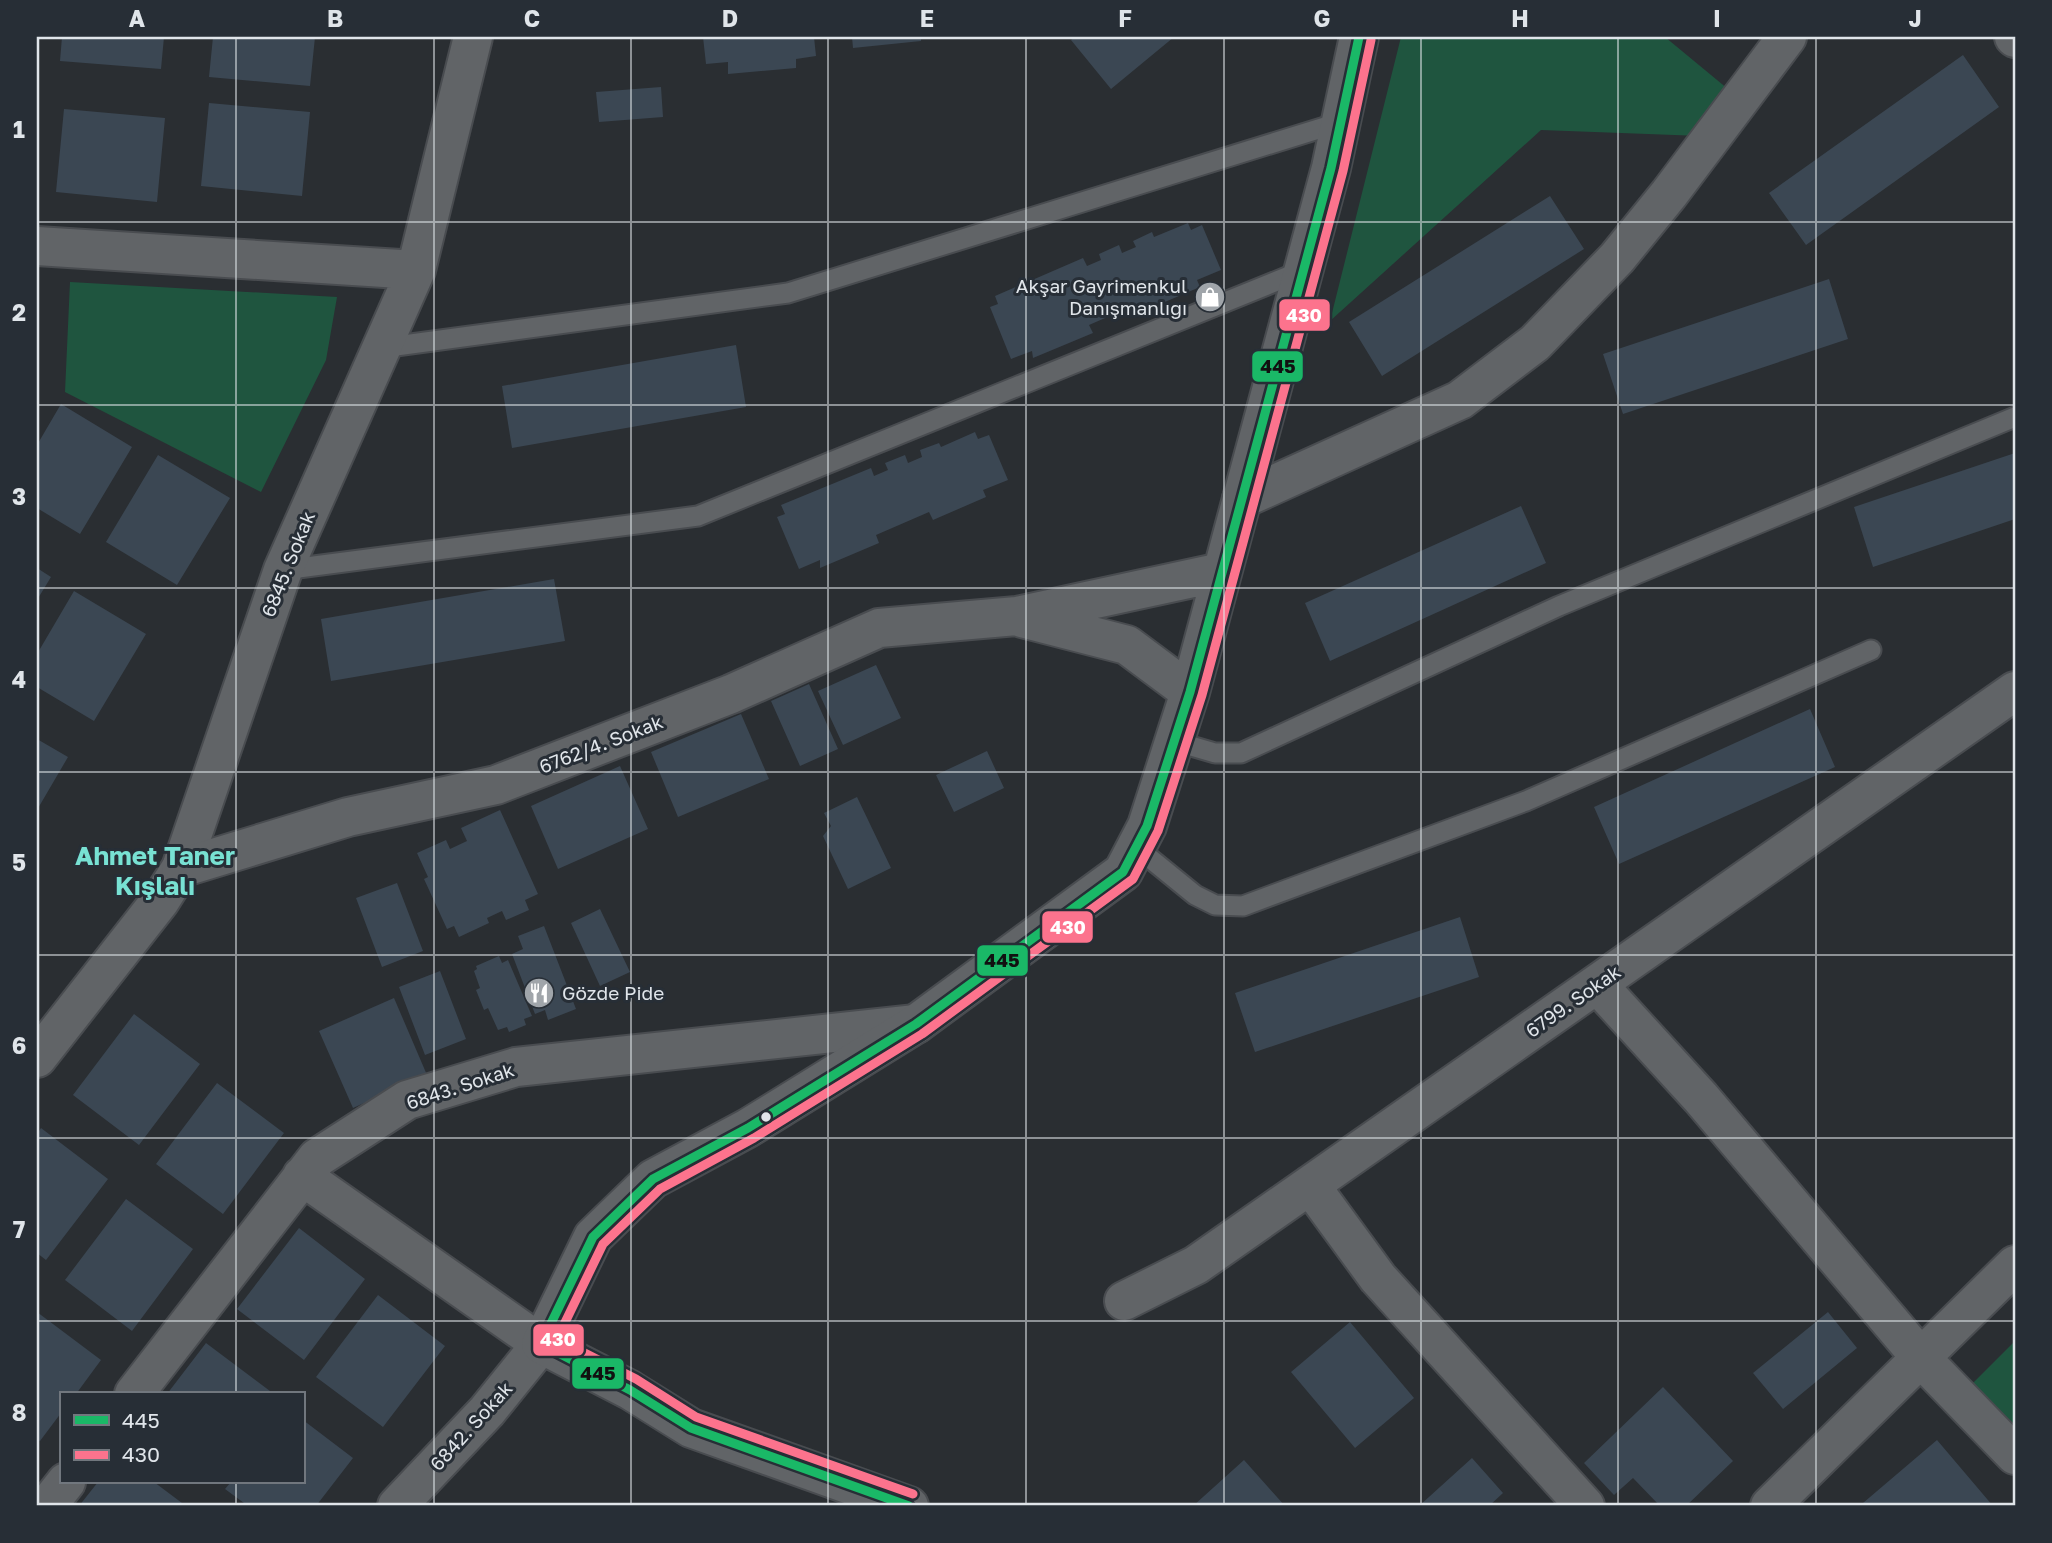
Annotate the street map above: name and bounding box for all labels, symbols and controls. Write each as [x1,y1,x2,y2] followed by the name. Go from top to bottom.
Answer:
[129,4,146,32] text: A
[327,4,343,32] text: B
[524,4,540,32] text: C
[722,4,738,32] text: D
[920,4,934,32] text: E
[1118,4,1132,32] text: F
[1314,4,1330,32] text: G
[1511,4,1529,32] text: H
[1713,4,1721,32] text: I
[1908,4,1922,32] text: J
[13,115,25,143] text: 1
[1016,274,1187,319] place label: Akşar Gayrimenkul Danışmanlığı
[1193,280,1227,314] shop icon: Akşar Gayrimenkul Danışmanlığı
[12,298,26,326] text: 2
[1278,298,1331,332] line badge: 430
[1286,303,1322,326] text: 430
[1251,350,1304,383] line badge: 445
[1260,354,1296,377] text: 445
[12,482,26,510] text: 3
[256,507,319,620] street label: 6845. Sokak
[12,665,26,693] text: 4
[536,709,666,778] street label: 6762/4. Sokak
[75,840,235,901] district label: Ahmet Taner Kışlalı
[12,848,26,876] text: 5
[1041,910,1094,944] line badge: 430
[1050,915,1086,938] text: 430
[976,944,1029,977] line badge: 445
[984,948,1020,971] text: 445
[1521,959,1625,1042] street label: 6799. Sokak
[522,976,556,1010] restaurant icon: Gözde Pide
[562,981,664,1004] place label: Gözde Pide
[12,1031,26,1059] text: 6
[403,1057,517,1114] street label: 6843. Sokak
[759,1110,773,1124] unlabelled marker
[13,1215,25,1243] text: 7
[532,1323,585,1357] line badge: 430
[540,1327,576,1350] text: 430
[571,1357,625,1390] line badge: 445
[580,1361,616,1384] text: 445
[425,1376,517,1475] street label: 6842. Sokak
[60,1392,304,1484] legend
[12,1398,26,1426] text: 8
[122,1407,160,1433] text: 445
[122,1441,160,1467] text: 430

